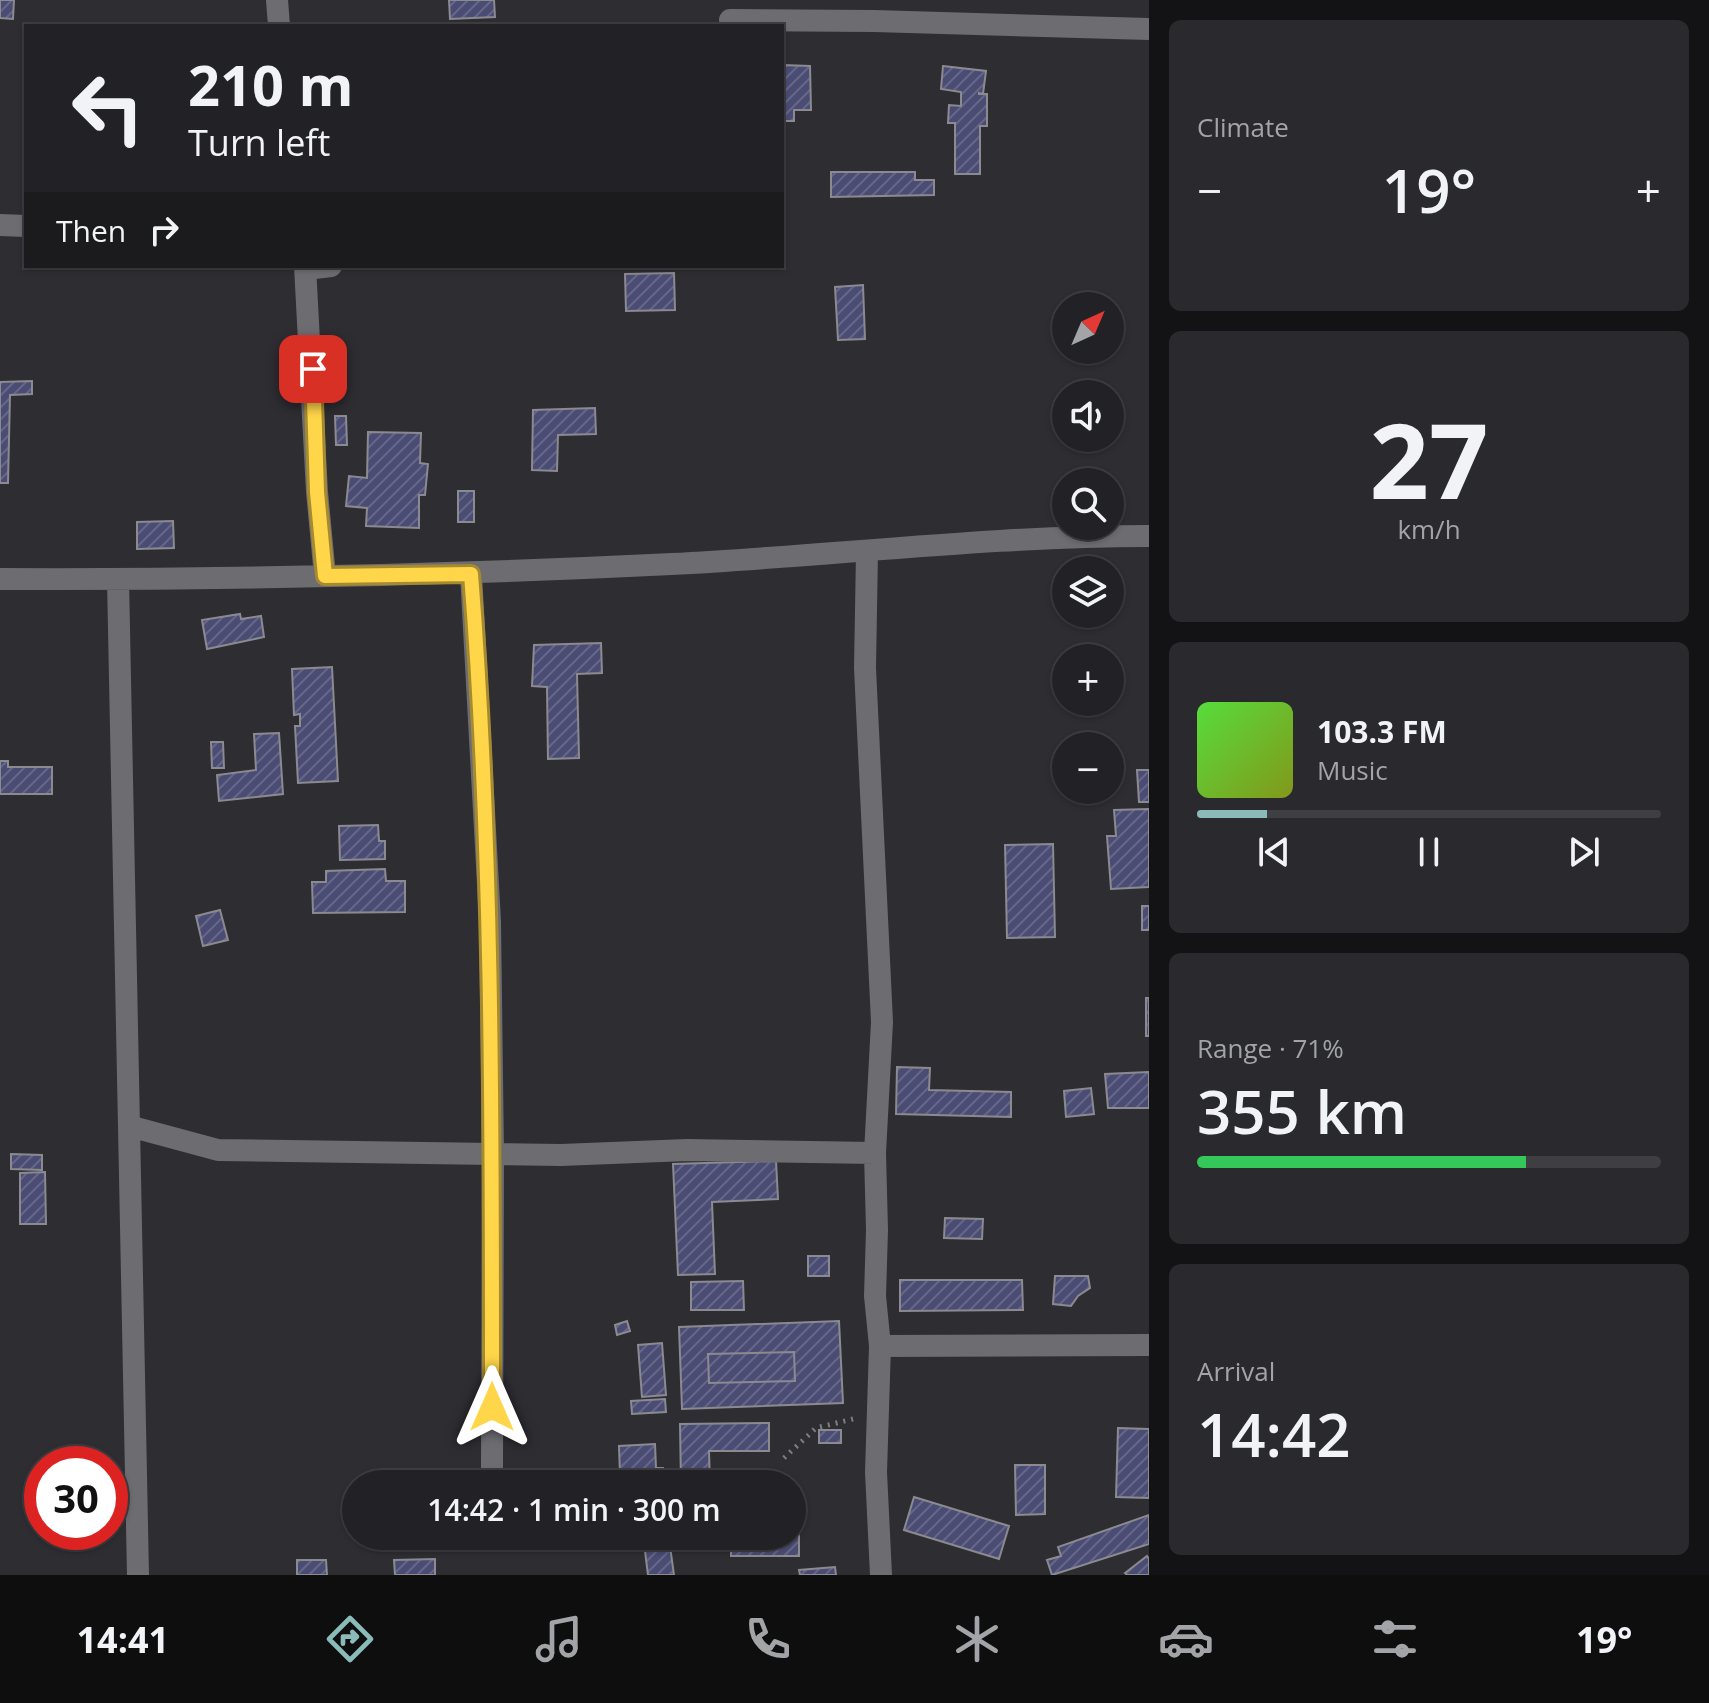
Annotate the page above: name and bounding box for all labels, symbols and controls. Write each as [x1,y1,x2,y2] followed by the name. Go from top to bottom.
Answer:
[188,46,354,122] text: 210 m
[56,56,160,160] icon: left
[1197,109,1289,145] text: Climate
[188,118,330,167] text: Turn left
[1382,149,1476,231] text: 19°
[1197,160,1222,220] text: −
[1636,160,1661,220] text: +
[142,208,186,252] icon: right
[56,210,126,251] text: Then
[1052,292,1124,364] north arrow
[1052,292,1124,804] map controls
[279,335,347,403] pin
[291,347,335,391] icon: arrive
[1052,380,1124,452] button: sound
[1370,388,1488,529] text: 27
[1052,468,1124,540] button: search
[1397,511,1461,547] text: km/h
[1052,556,1124,628] button: layers
[1052,644,1124,716] button: +
[1317,711,1447,752] text: 103.3 FM
[1052,732,1124,804] button: −
[1317,752,1388,788] text: Music
[1252,830,1296,874] icon: previous
[1407,830,1451,874] icon: pause
[1562,830,1606,874] icon: next
[1197,1030,1344,1066] text: Range · 71%
[1197,1070,1407,1152] text: 355 km
[1197,1353,1275,1389] text: Arrival
[450,1365,534,1449] position arrow
[1197,1393,1351,1475] text: 14:42
[24,1446,128,1550] speed limit sign: 30
[427,1489,721,1530] text: 14:42 · 1 min · 300 m
[322,1611,378,1667] icon: directions
[531,1611,587,1667] icon: music
[740,1611,796,1667] icon: phone
[949,1611,1005,1667] icon: climate
[1158,1611,1214,1667] icon: car
[1367,1611,1423,1667] icon: filters
[76,1615,169,1664] text: 14:41
[1576,1615,1632,1664] text: 19°

